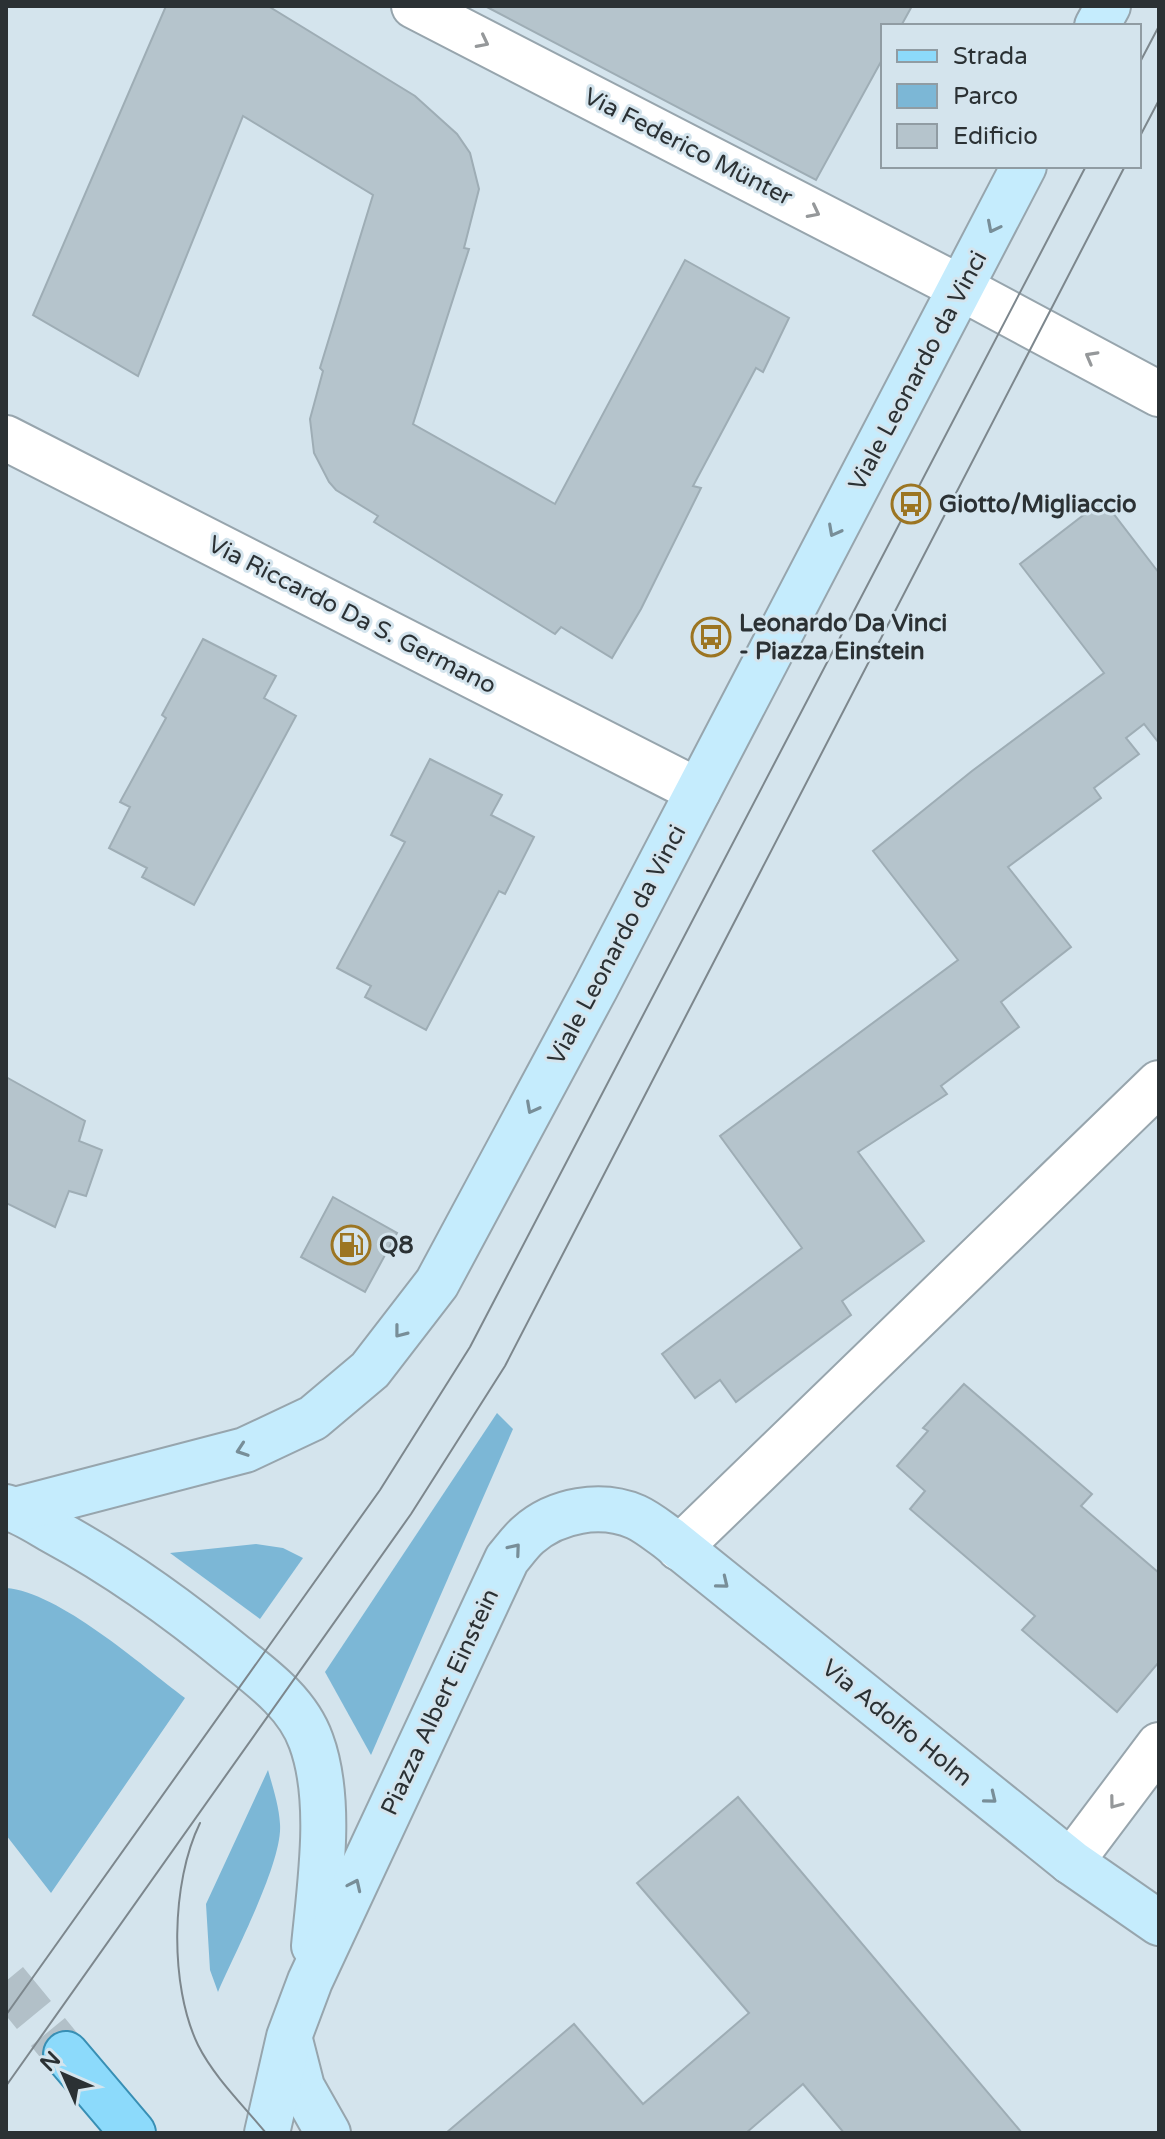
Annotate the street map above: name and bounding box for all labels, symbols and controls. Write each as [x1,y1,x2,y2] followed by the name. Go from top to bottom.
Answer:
[881,24,1141,168] legend
[475,32,490,47] one-way arrow
[953,42,1028,71] text: Strada
[579,82,798,213] street label: Via Federico Münter
[953,82,1018,111] text: Parco
[953,122,1038,151] text: Edificio
[805,202,820,218] one-way arrow
[987,219,1002,233] one-way arrow
[842,246,994,496] street label: Viale Leonardo da Vinci
[1084,351,1099,366] one-way arrow
[890,483,932,525] bus stop icon: Giotto/Migliaccio
[939,490,1137,519] place label: Giotto/Migliaccio
[829,523,844,537] one-way arrow
[203,530,501,700] street label: Via Riccardo Da S. Germano
[739,609,947,666] place label: Leonardo Da Vinci - Piazza Einstein
[690,616,732,658] bus stop icon: Leonardo Da Vinci - Piazza Einstein
[541,820,693,1070] street label: Viale Leonardo da Vinci
[526,1100,541,1115] one-way arrow
[330,1224,372,1266] fuel station icon: Q8
[379,1231,414,1260] place label: Q8
[395,1323,409,1338] one-way arrow
[236,1440,250,1456] one-way arrow
[505,1544,520,1559] one-way arrow
[713,1573,728,1588] one-way arrow
[375,1584,505,1820] street label: Piazza Albert Einstein
[816,1653,978,1793] street label: Via Adolfo Holm
[982,1788,996,1803] one-way arrow
[1110,1795,1125,1809] one-way arrow
[345,1878,361,1893] one-way arrow
[24,2035,104,2115] north arrow
[35,2046,66,2077] text: N

